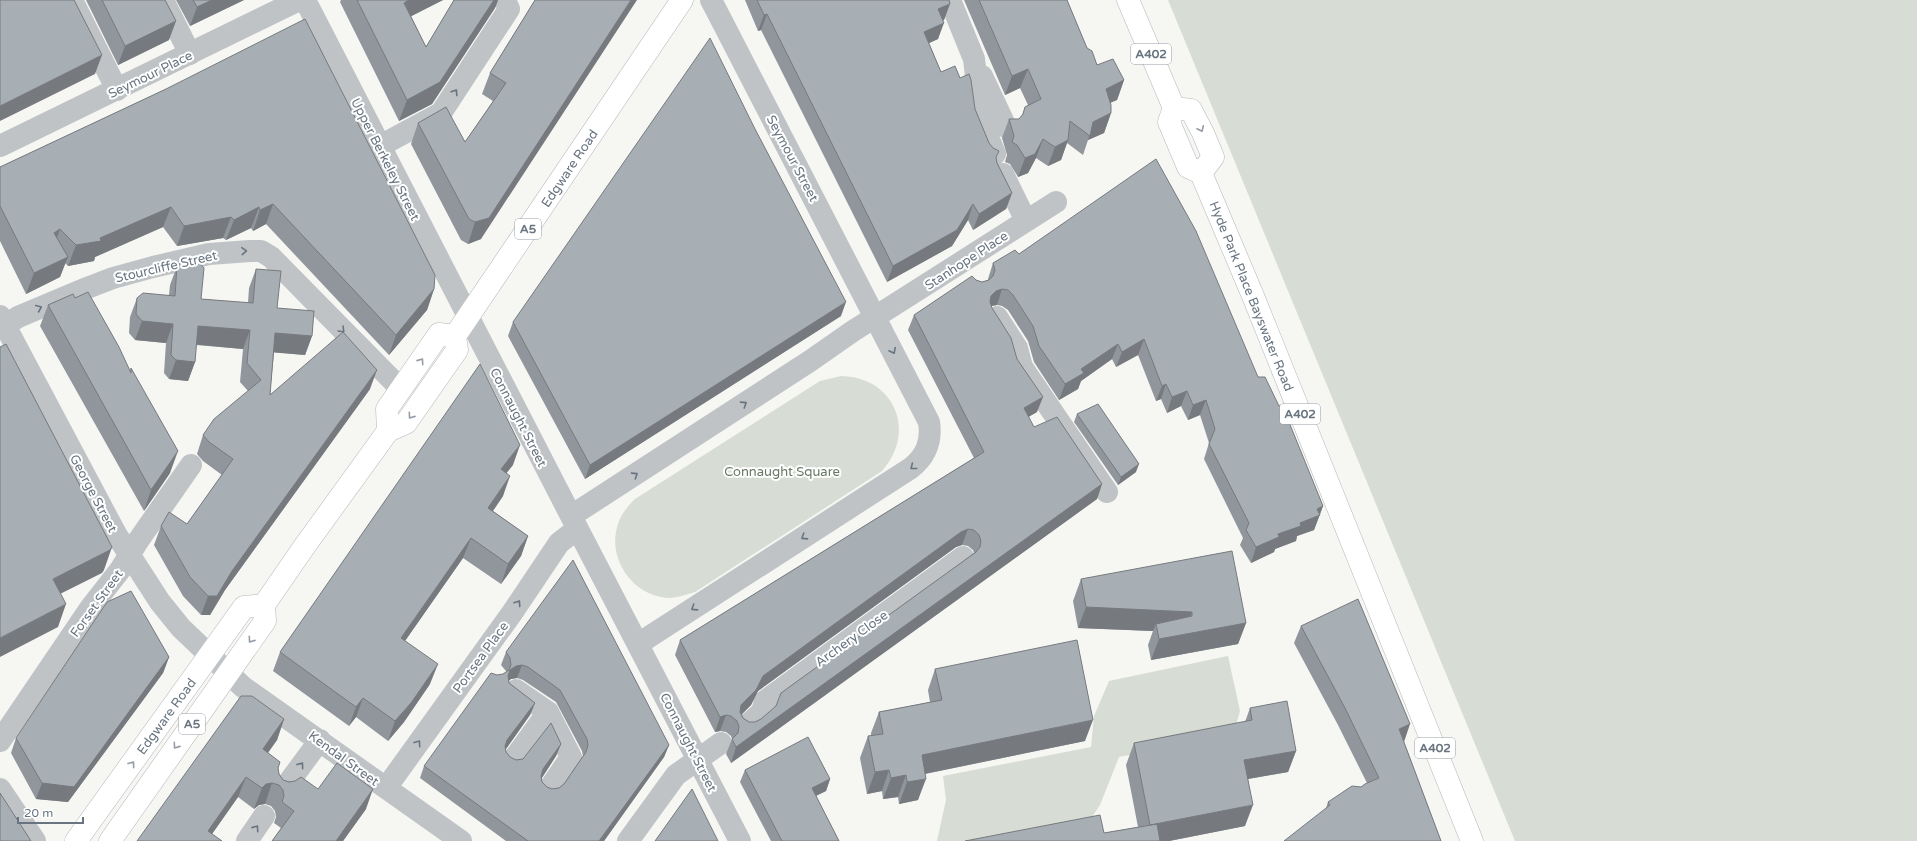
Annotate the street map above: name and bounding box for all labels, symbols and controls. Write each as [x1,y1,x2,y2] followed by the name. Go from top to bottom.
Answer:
[1131,44,1171,64] road number: A402
[106,48,195,102] street label: Seymour Place
[450,89,458,96] one-way arrow
[347,95,423,223] street label: Upper Berkeley Street
[763,113,822,204] street label: Seymour Street
[1196,125,1204,133] one-way arrow
[538,127,602,210] street label: Edgware Road
[1206,199,1297,394] street label: Hyde Park Place Bayswater Road
[515,219,541,239] road number: A5
[922,228,1011,294] street label: Stanhope Place
[114,247,219,286] street label: Stourcliffe Street
[241,247,247,256] one-way arrow
[35,305,43,313] one-way arrow
[338,325,345,333] one-way arrow
[889,347,896,355] one-way arrow
[416,358,424,365] one-way arrow
[486,365,550,470] street label: Connaught Street
[740,401,747,409] one-way arrow
[1280,404,1320,424] road number: A402
[408,412,416,419] one-way arrow
[66,452,120,535] street label: George Street
[910,462,917,469] one-way arrow
[724,464,840,480] park label: Connaught Square
[630,472,637,479] one-way arrow
[801,533,808,540] one-way arrow
[67,567,127,640] street label: Forset Street
[513,600,521,607] one-way arrow
[691,603,698,610] one-way arrow
[812,607,891,670] street label: Archery Close
[450,619,512,696] street label: Portsea Place
[249,636,256,643] one-way arrow
[134,675,200,758] street label: Edgware Road
[656,690,720,795] street label: Connaught Street
[179,714,205,734] road number: A5
[305,728,382,790] street label: Kendal Street
[1415,738,1455,758] road number: A402
[413,740,421,747] one-way arrow
[173,742,181,749] one-way arrow
[127,761,134,768] one-way arrow
[296,762,304,769] one-way arrow
[18,799,83,825] scale bar
[24,806,53,820] text: 20 m
[251,826,258,833] one-way arrow

